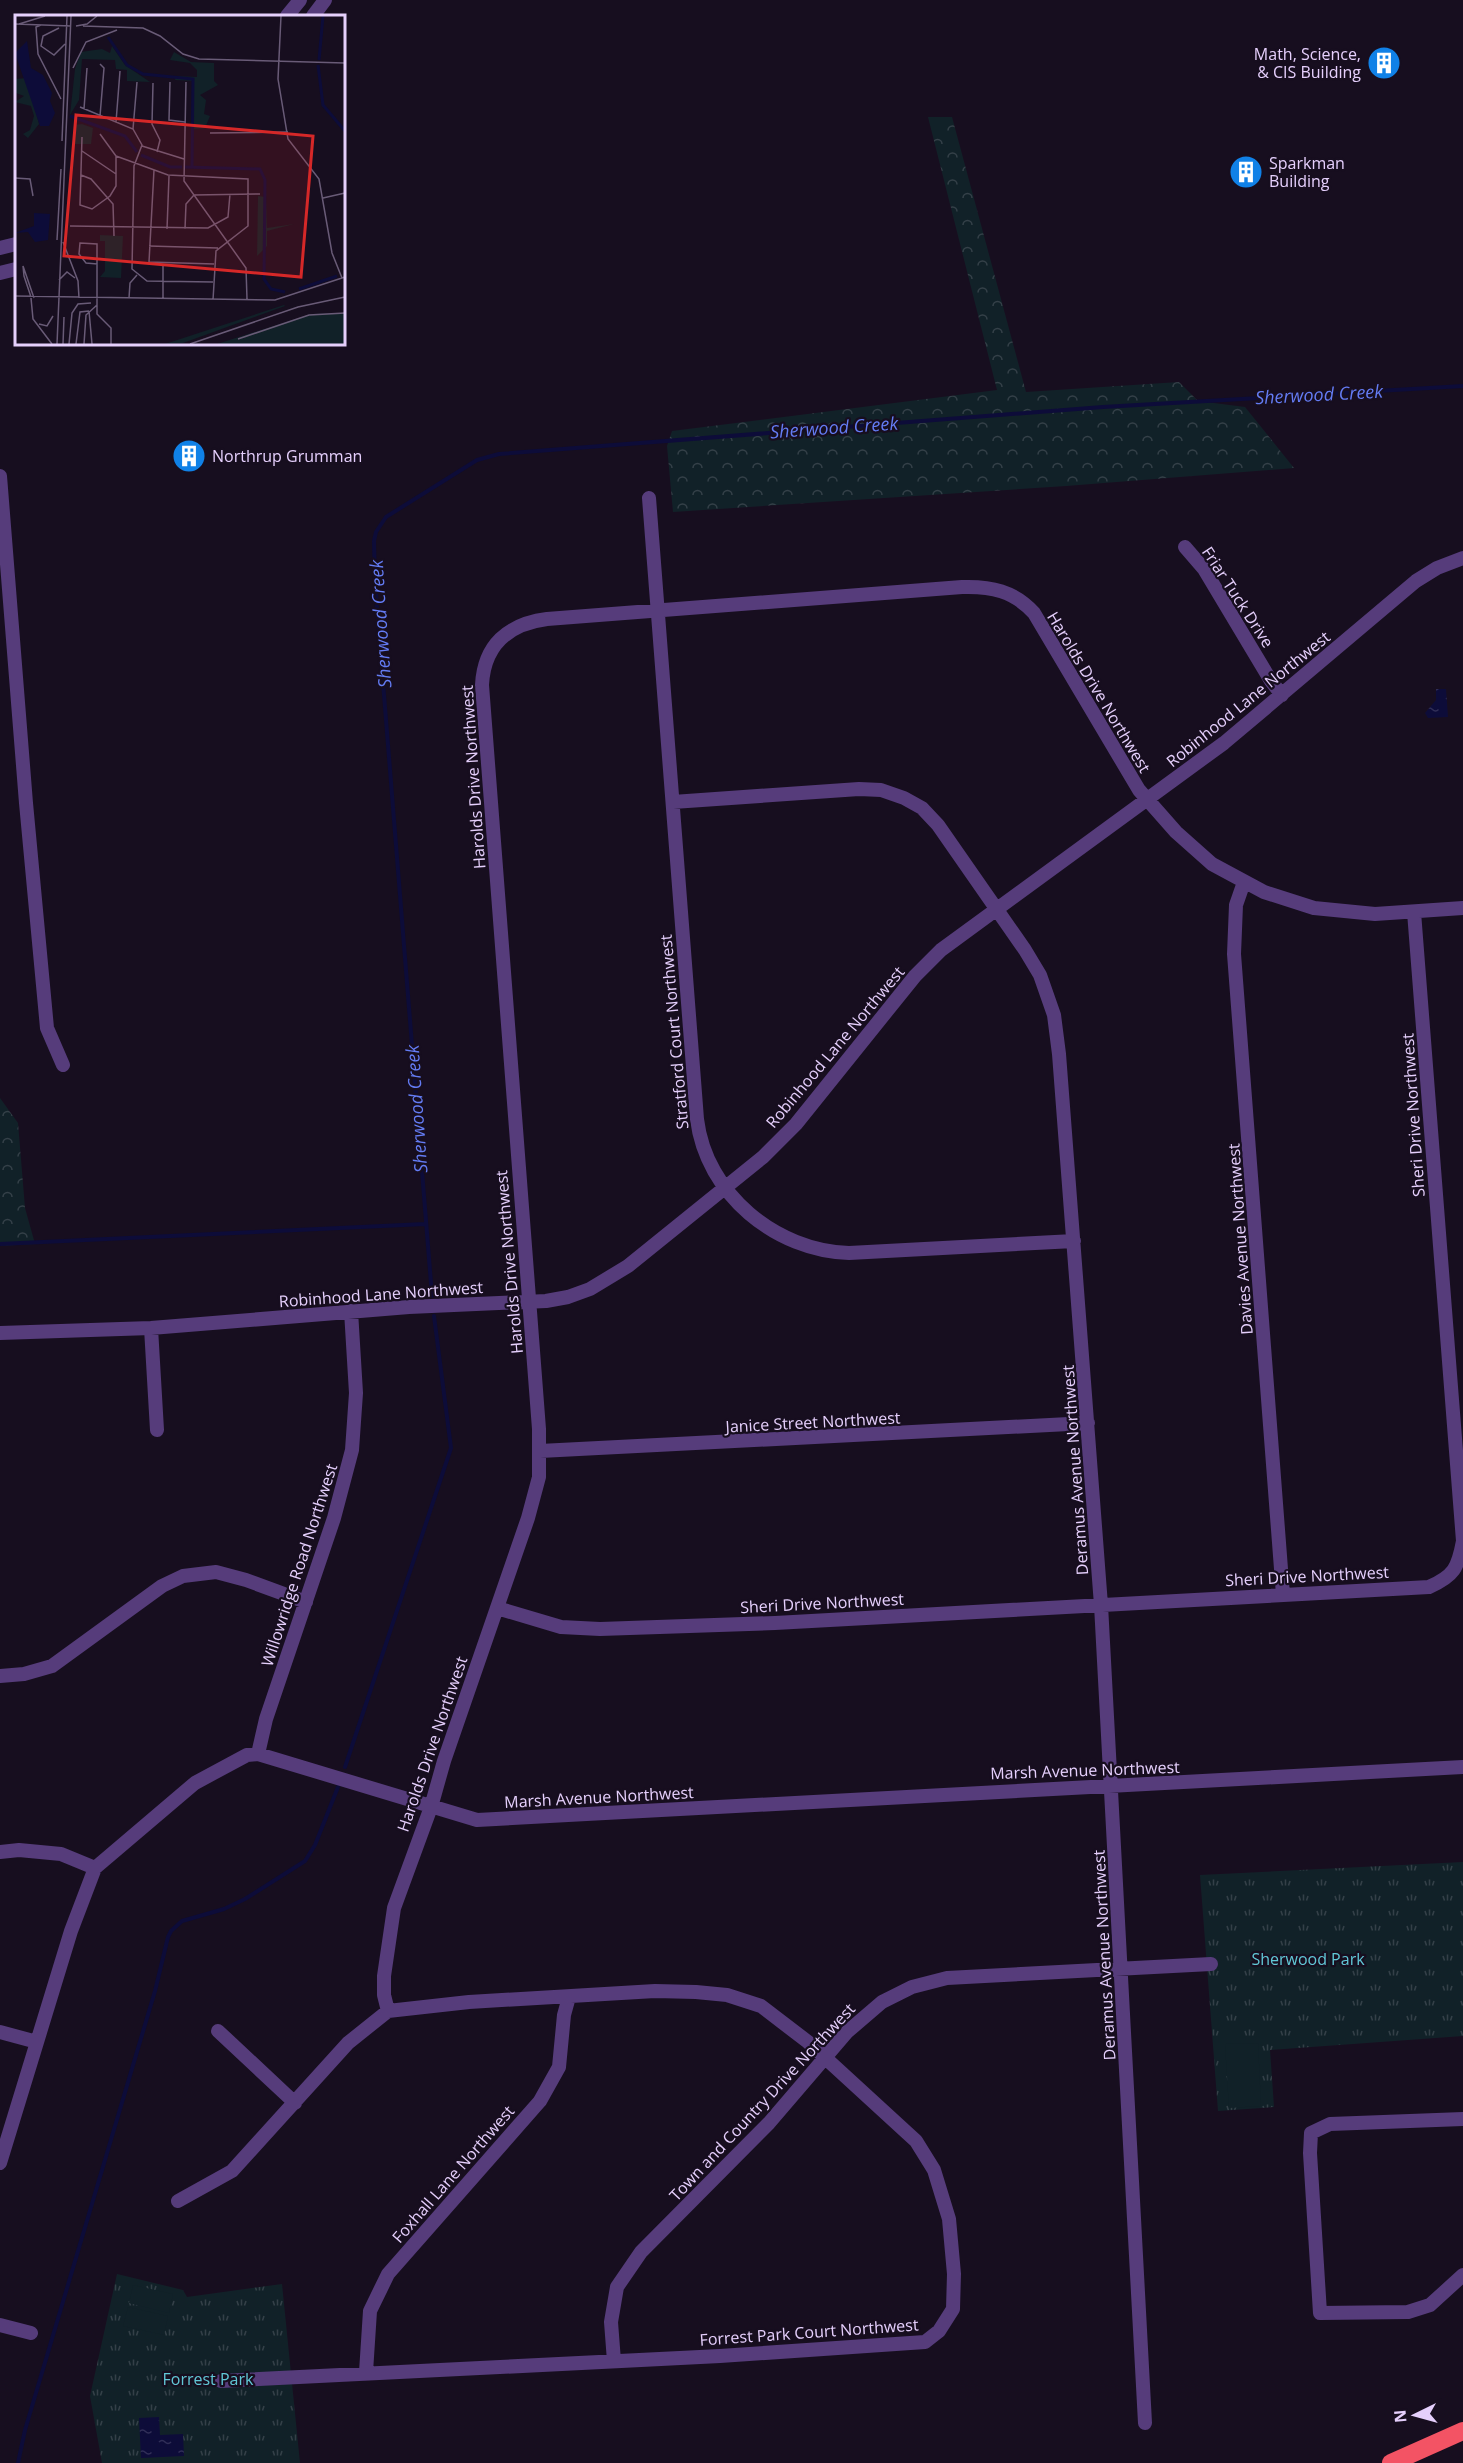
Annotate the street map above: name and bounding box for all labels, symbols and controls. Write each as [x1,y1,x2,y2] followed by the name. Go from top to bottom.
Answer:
[15,15,345,345] inset map
[1254,43,1361,83] place label: Math, Science, & CIS Building
[1366,45,1402,81] building icon: Math, Science, & CIS Building
[1269,152,1345,192] place label: Sparkman Building
[1228,154,1264,190] building icon: Sparkman Building
[1254,379,1385,409] water label: Sherwood Creek
[769,410,900,443] water label: Sherwood Creek
[171,438,207,474] building icon: Northrup Grumman
[212,445,362,467] place label: Northrup Grumman
[1197,542,1279,652] street label: Friar Tuck Drive
[363,558,396,689] water label: Sherwood Creek
[1042,607,1156,777] street label: Harolds Drive Northwest
[1162,626,1335,772] street label: Robinhood Lane Northwest
[456,684,490,870] street label: Harolds Drive Northwest
[654,933,693,1130] street label: Stratford Court Northwest
[761,961,909,1133] street label: Robinhood Lane Northwest
[1396,1032,1430,1198] street label: Sheri Drive Northwest
[399,1043,432,1174] water label: Sherwood Creek
[1222,1142,1258,1335] street label: Davies Avenue Northwest
[490,1169,528,1355] street label: Harolds Drive Northwest
[278,1276,484,1312] street label: Robinhood Lane Northwest
[1057,1364,1093,1576] street label: Deramus Avenue Northwest
[723,1406,901,1438] street label: Janice Street Northwest
[256,1461,342,1669] street label: Willowridge Road Northwest
[1225,1561,1390,1591] street label: Sheri Drive Northwest
[740,1588,905,1618] street label: Sheri Drive Northwest
[392,1653,472,1835] street label: Harolds Drive Northwest
[990,1756,1180,1784] street label: Marsh Avenue Northwest
[504,1781,695,1813] street label: Marsh Avenue Northwest
[1087,1849,1120,2061] street label: Deramus Avenue Northwest
[1251,1948,1365,1970] park label: Sherwood Park
[664,1998,860,2206] street label: Town and Country Drive Northwest
[387,2100,519,2248] street label: Foxhall Lane Northwest
[699,2313,919,2351] street label: Forrest Park Court Northwest
[163,2368,254,2390] park label: Forrest Park
[1385,2385,1445,2445] north arrow
[1389,2409,1412,2424] text: N

